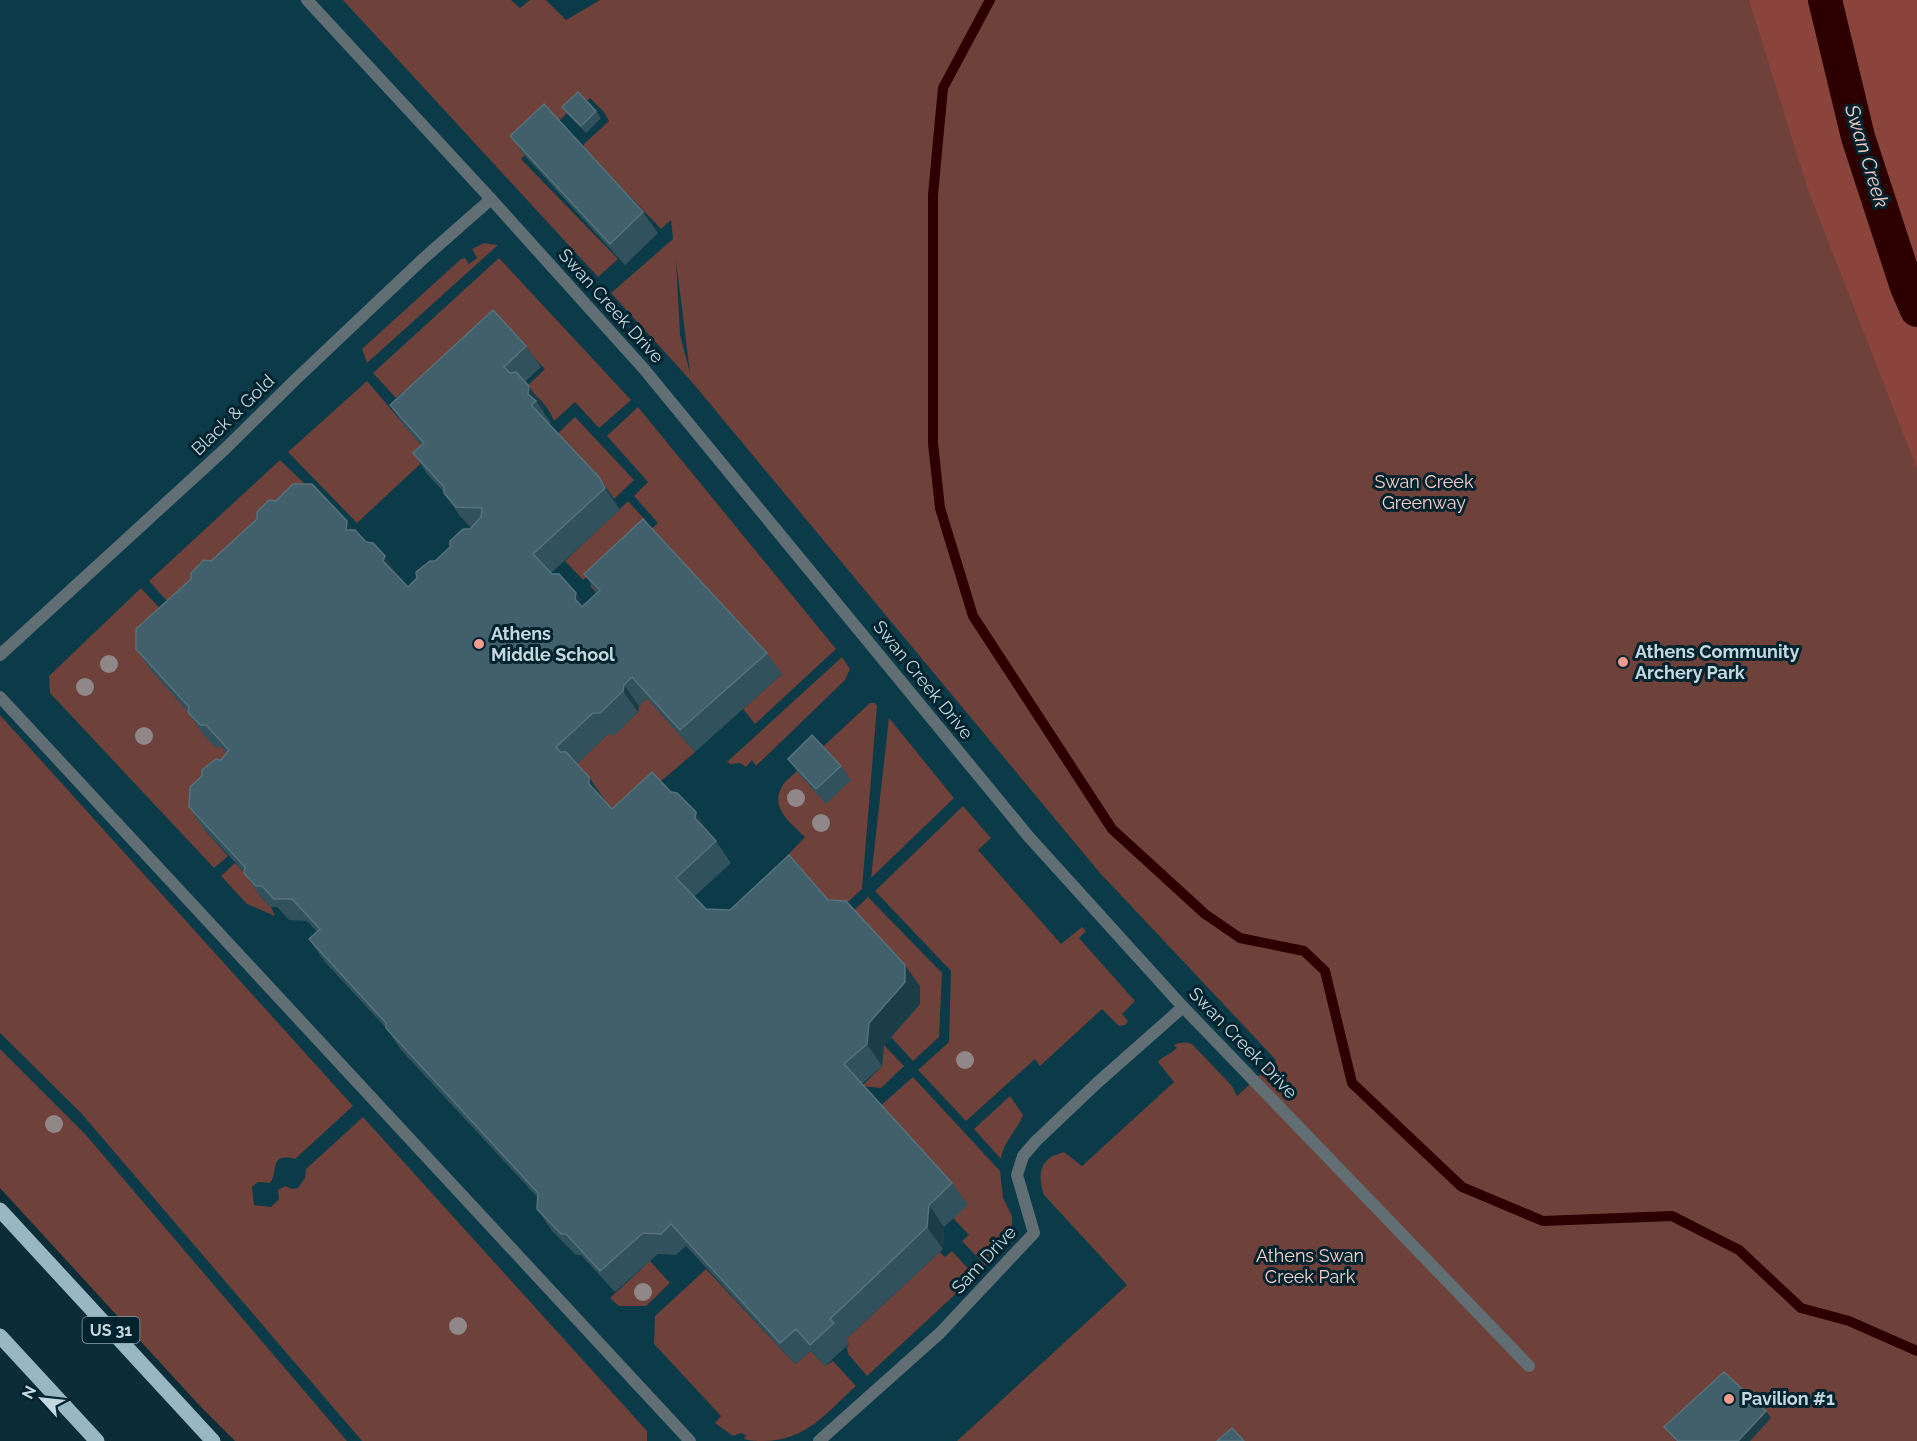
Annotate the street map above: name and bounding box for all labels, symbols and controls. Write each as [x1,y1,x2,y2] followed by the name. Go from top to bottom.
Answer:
[1840,101,1894,211] water label: Swan Creek
[555,244,668,367] street label: Swan Creek Drive
[187,370,278,459] street label: Black & Gold
[1375,471,1474,513] park label: Swan Creek Greenway
[869,616,978,744] street label: Swan Creek Drive
[491,623,615,665] place label: Athens Middle School
[472,637,486,651] marker: Athens Middle School
[1635,641,1799,683] place label: Athens Community Archery Park
[1616,655,1630,669] marker: Athens Community Archery Park
[1185,983,1302,1103] street label: Swan Creek Drive
[947,1221,1021,1298] street label: Sam Drive
[1256,1245,1364,1287] park label: Athens Swan Creek Park
[82,1317,140,1343] road number: US 31
[12,1369,72,1429] north arrow
[18,1383,40,1402] text: N
[1741,1388,1835,1409] place label: Pavilion #1
[1722,1392,1736,1406] marker: Pavilion #1

